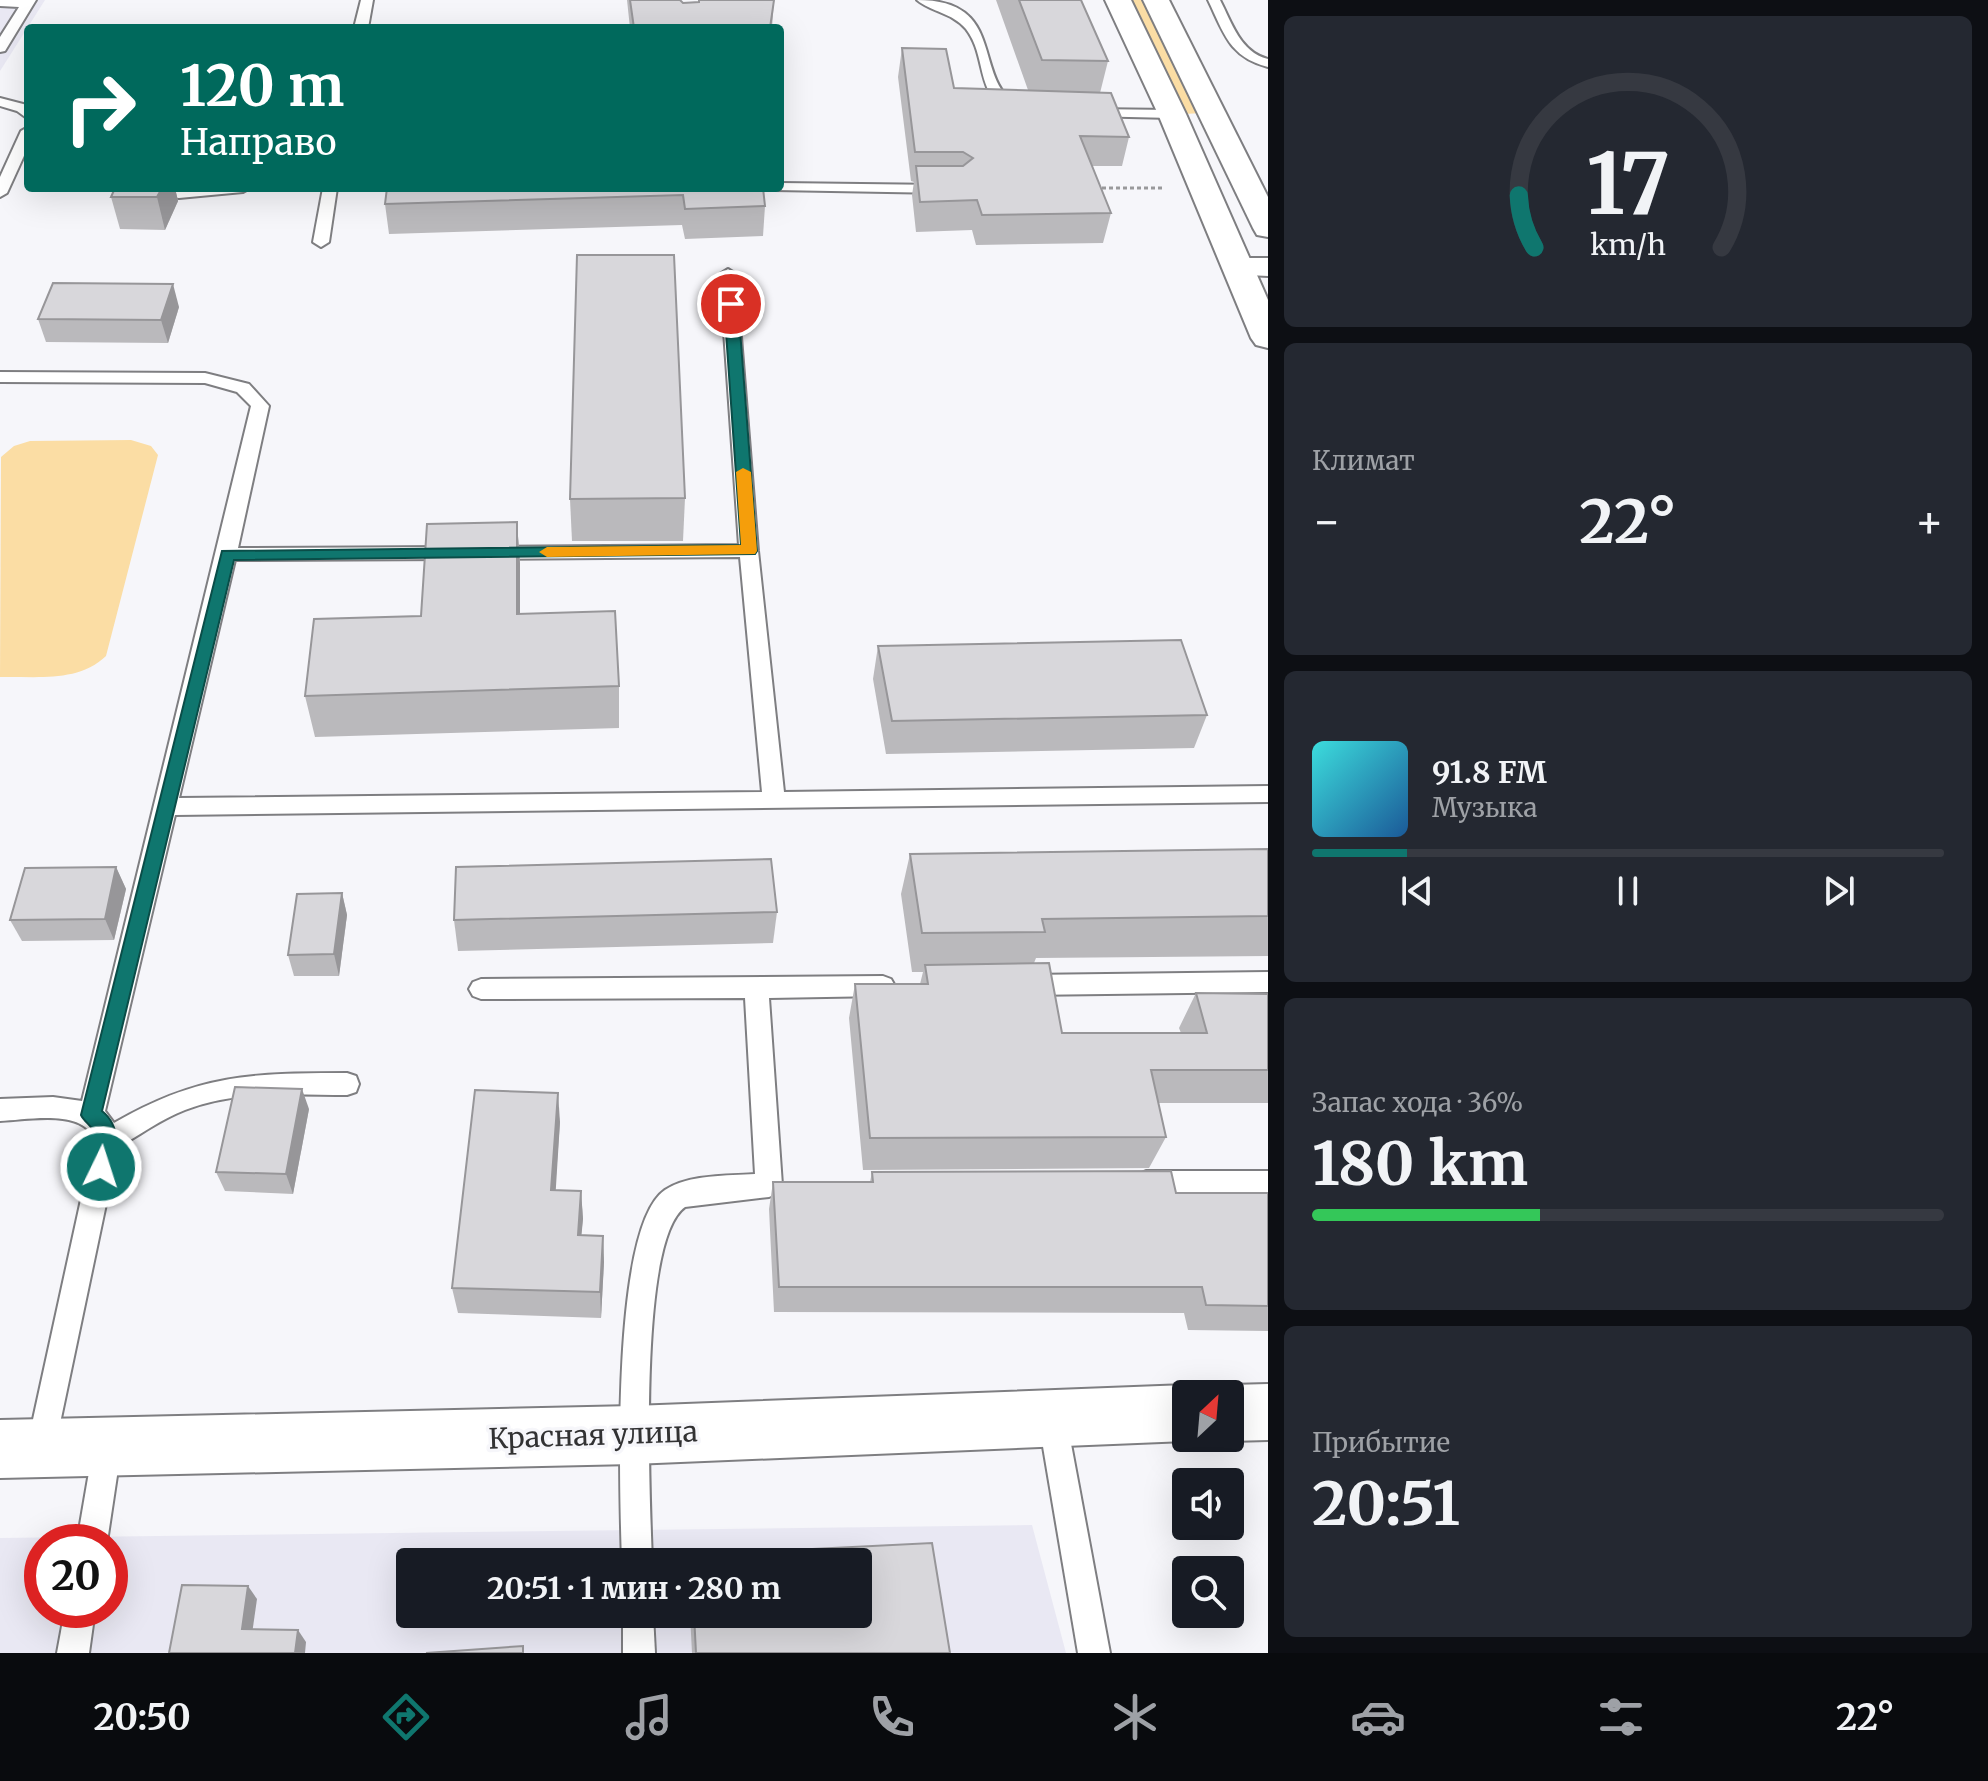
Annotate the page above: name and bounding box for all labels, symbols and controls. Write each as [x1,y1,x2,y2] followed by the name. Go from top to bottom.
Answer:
[180,51,344,121] text: 120 m
[48,56,152,160] icon: right
[180,120,336,165] text: Направо
[1586,131,1670,236] text: 17
[1590,227,1666,263] text: km/h
[697,270,765,338] pin
[709,282,753,326] icon: arrive
[1312,444,1415,477] text: Климат
[1579,484,1677,559] text: 22°
[1312,494,1341,549] text: −
[1915,494,1944,549] text: +
[1432,753,1547,791] text: 91.8 FM
[1432,791,1537,824] text: Музыка
[1395,869,1439,913] icon: previous
[1606,869,1650,913] icon: pause
[1817,869,1861,913] icon: next
[1312,1086,1523,1119] text: Запас хода · 36%
[59,1125,143,1209] position arrow
[1312,1126,1528,1201] text: 180 km
[1172,1380,1244,1452] north arrow
[1172,1380,1244,1628] map controls
[488,1413,698,1457] street label: Красная улица
[1312,1426,1450,1459] text: Прибытие
[1312,1466,1460,1541] text: 20:51
[1172,1468,1244,1540] button: sound
[24,1524,128,1628] speed limit sign: 20
[1172,1556,1244,1628] button: search
[487,1569,781,1607] text: 20:51 · 1 мин · 280 m
[378,1689,434,1745] icon: directions
[621,1689,677,1745] icon: music
[864,1689,920,1745] icon: phone
[1107,1689,1163,1745] icon: climate
[1350,1689,1406,1745] icon: car
[1593,1689,1649,1745] icon: filters
[94,1695,191,1740] text: 20:50
[1836,1695,1894,1740] text: 22°

